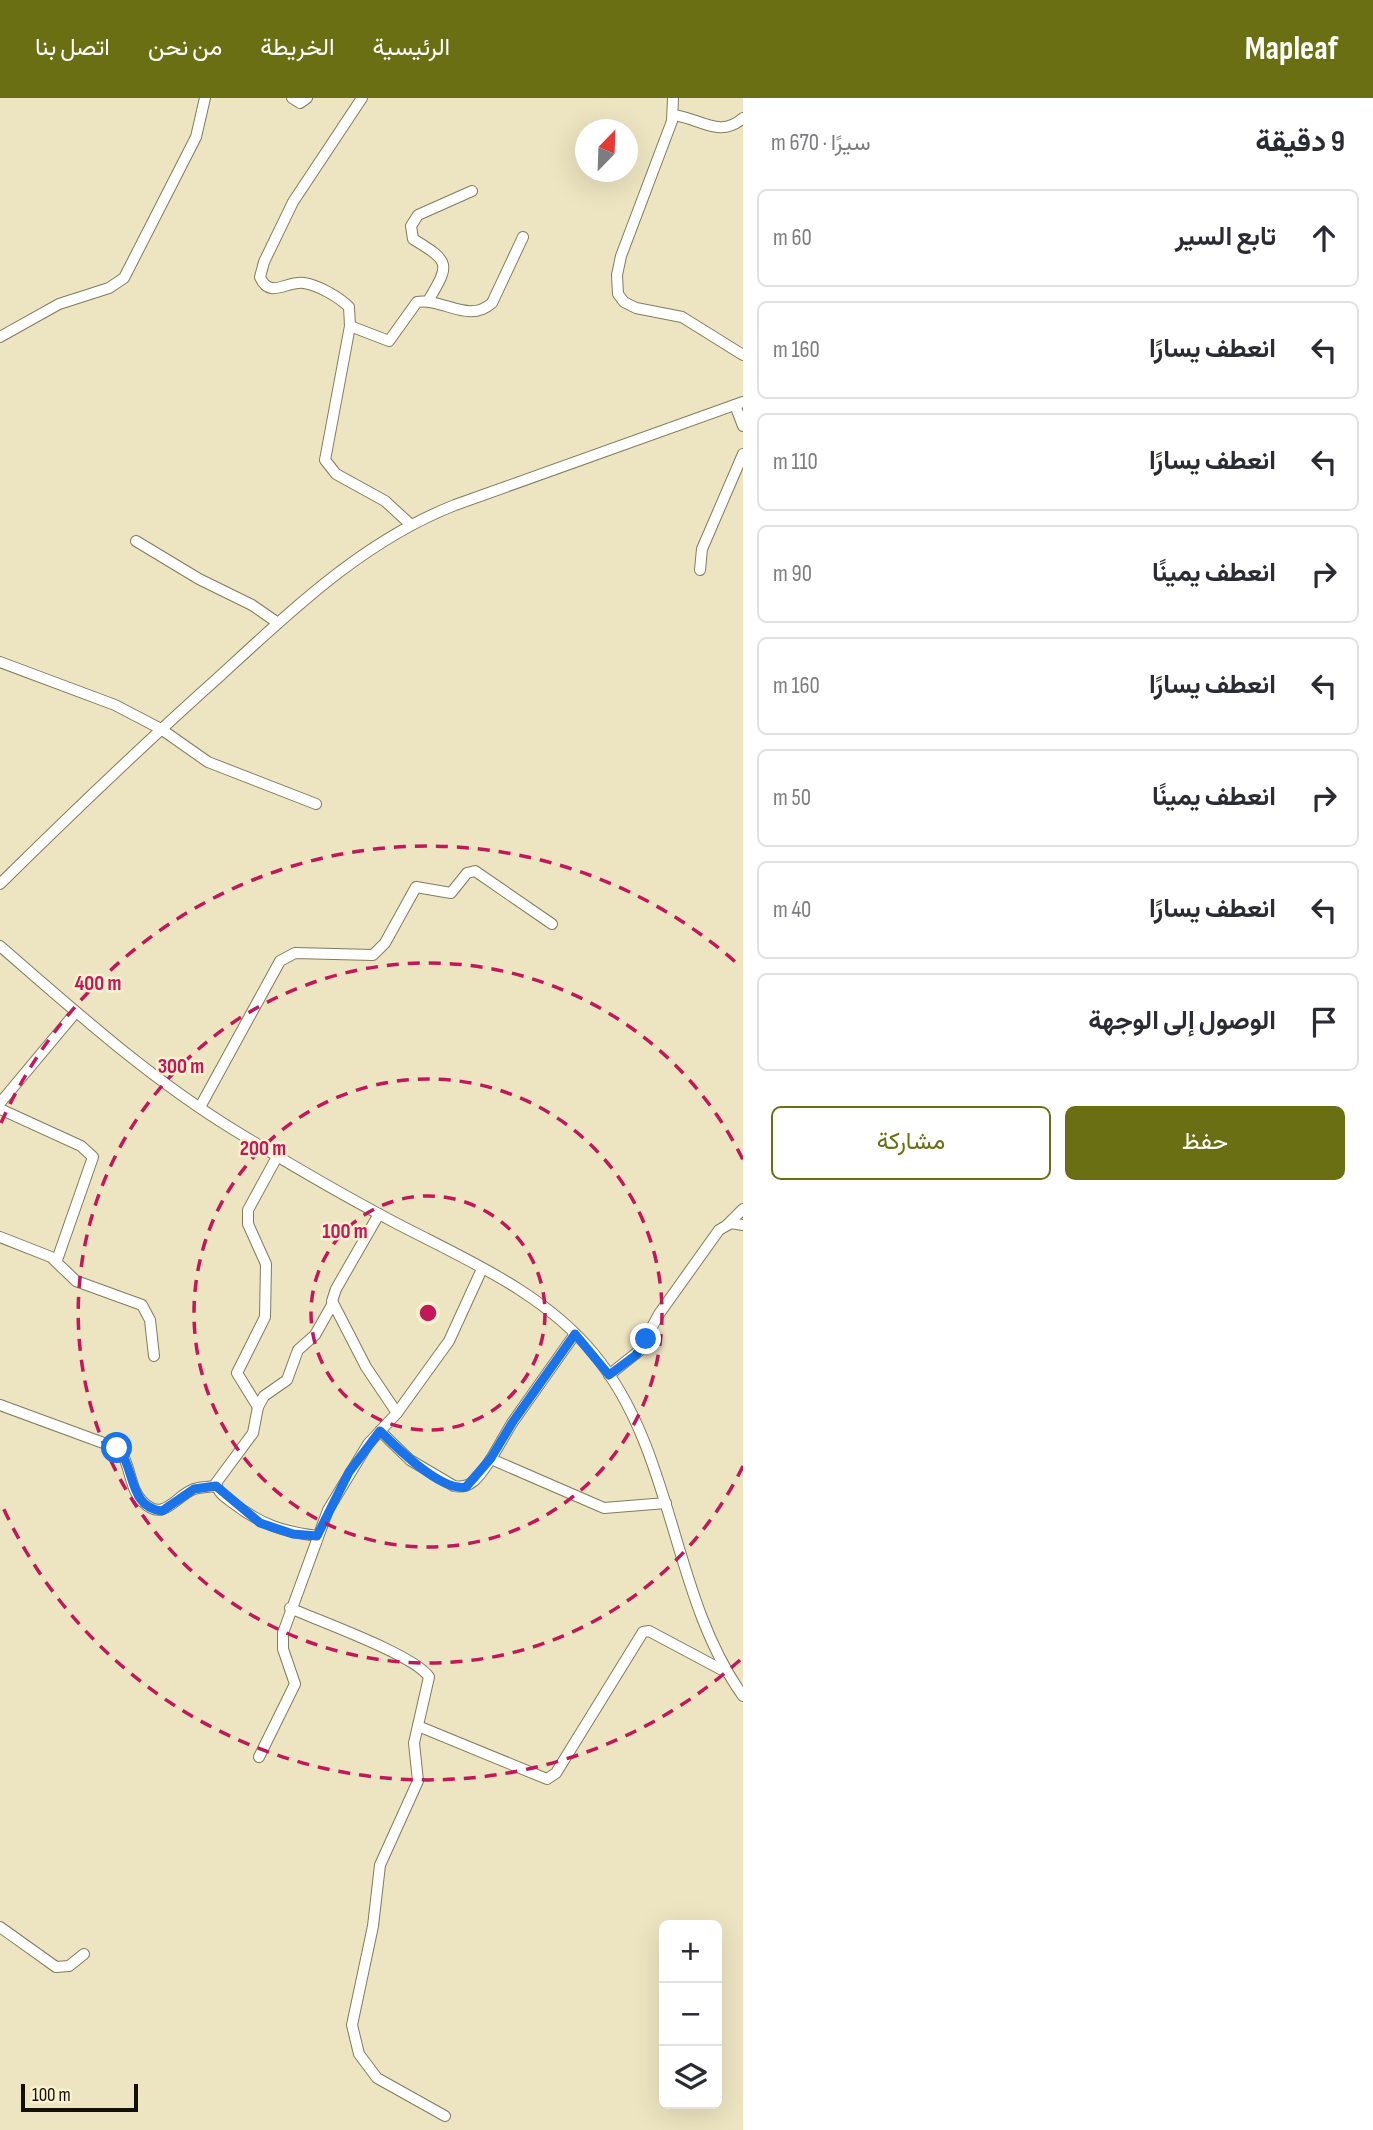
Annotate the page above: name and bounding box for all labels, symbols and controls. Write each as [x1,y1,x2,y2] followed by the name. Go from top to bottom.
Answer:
[1245,29,1338,69] text: Mapleaf
[35,33,110,62] text: اتصل بنا
[148,33,222,62] text: من نحن
[260,33,335,62] text: الخريطة
[373,33,450,62] text: الرئيسية
[575,119,638,182] north arrow
[1255,124,1345,160] text: 9 دقيقة
[771,129,871,157] text: سيرًا · 670 m
[1305,219,1343,257] icon: ahead
[1175,222,1276,253] text: تابع السير
[773,224,812,252] text: 60 m
[1305,331,1343,369] icon: left
[1149,334,1276,365] text: انعطف يسارًا
[773,336,820,364] text: 160 m
[1305,443,1343,481] icon: left
[1149,446,1276,477] text: انعطف يسارًا
[773,448,818,476] text: 110 m
[1305,555,1343,593] icon: right
[1152,558,1276,589] text: انعطف يمينًا
[773,560,812,588] text: 90 m
[1305,667,1343,705] icon: left
[1149,670,1276,701] text: انعطف يسارًا
[773,672,820,700] text: 160 m
[1305,779,1343,817] icon: right
[1152,782,1276,813] text: انعطف يمينًا
[773,784,811,812] text: 50 m
[1305,891,1343,929] icon: left
[1149,894,1276,925] text: انعطف يسارًا
[773,896,811,924] text: 40 m
[75,971,121,996] text: 400 m
[1305,1003,1343,1041] icon: arrive
[1088,1006,1276,1037] text: الوصول إلى الوجهة
[158,1054,204,1079] text: 300 m
[771,1106,1051,1180] button: مشاركة
[1065,1106,1345,1180] button: حفظ
[240,1136,286,1161] text: 200 m
[322,1219,368,1244] text: 100 m
[416,1301,440,1325] centre of rings
[630,1323,661,1354] route end
[101,1432,132,1463] route start
[659,1920,722,2109] map controls
[659,1920,722,1983] button: +
[659,1983,722,2046] button: −
[659,2046,722,2109] button: layers
[21,2081,138,2113] scale bar
[32,2084,71,2107] text: 100 m

